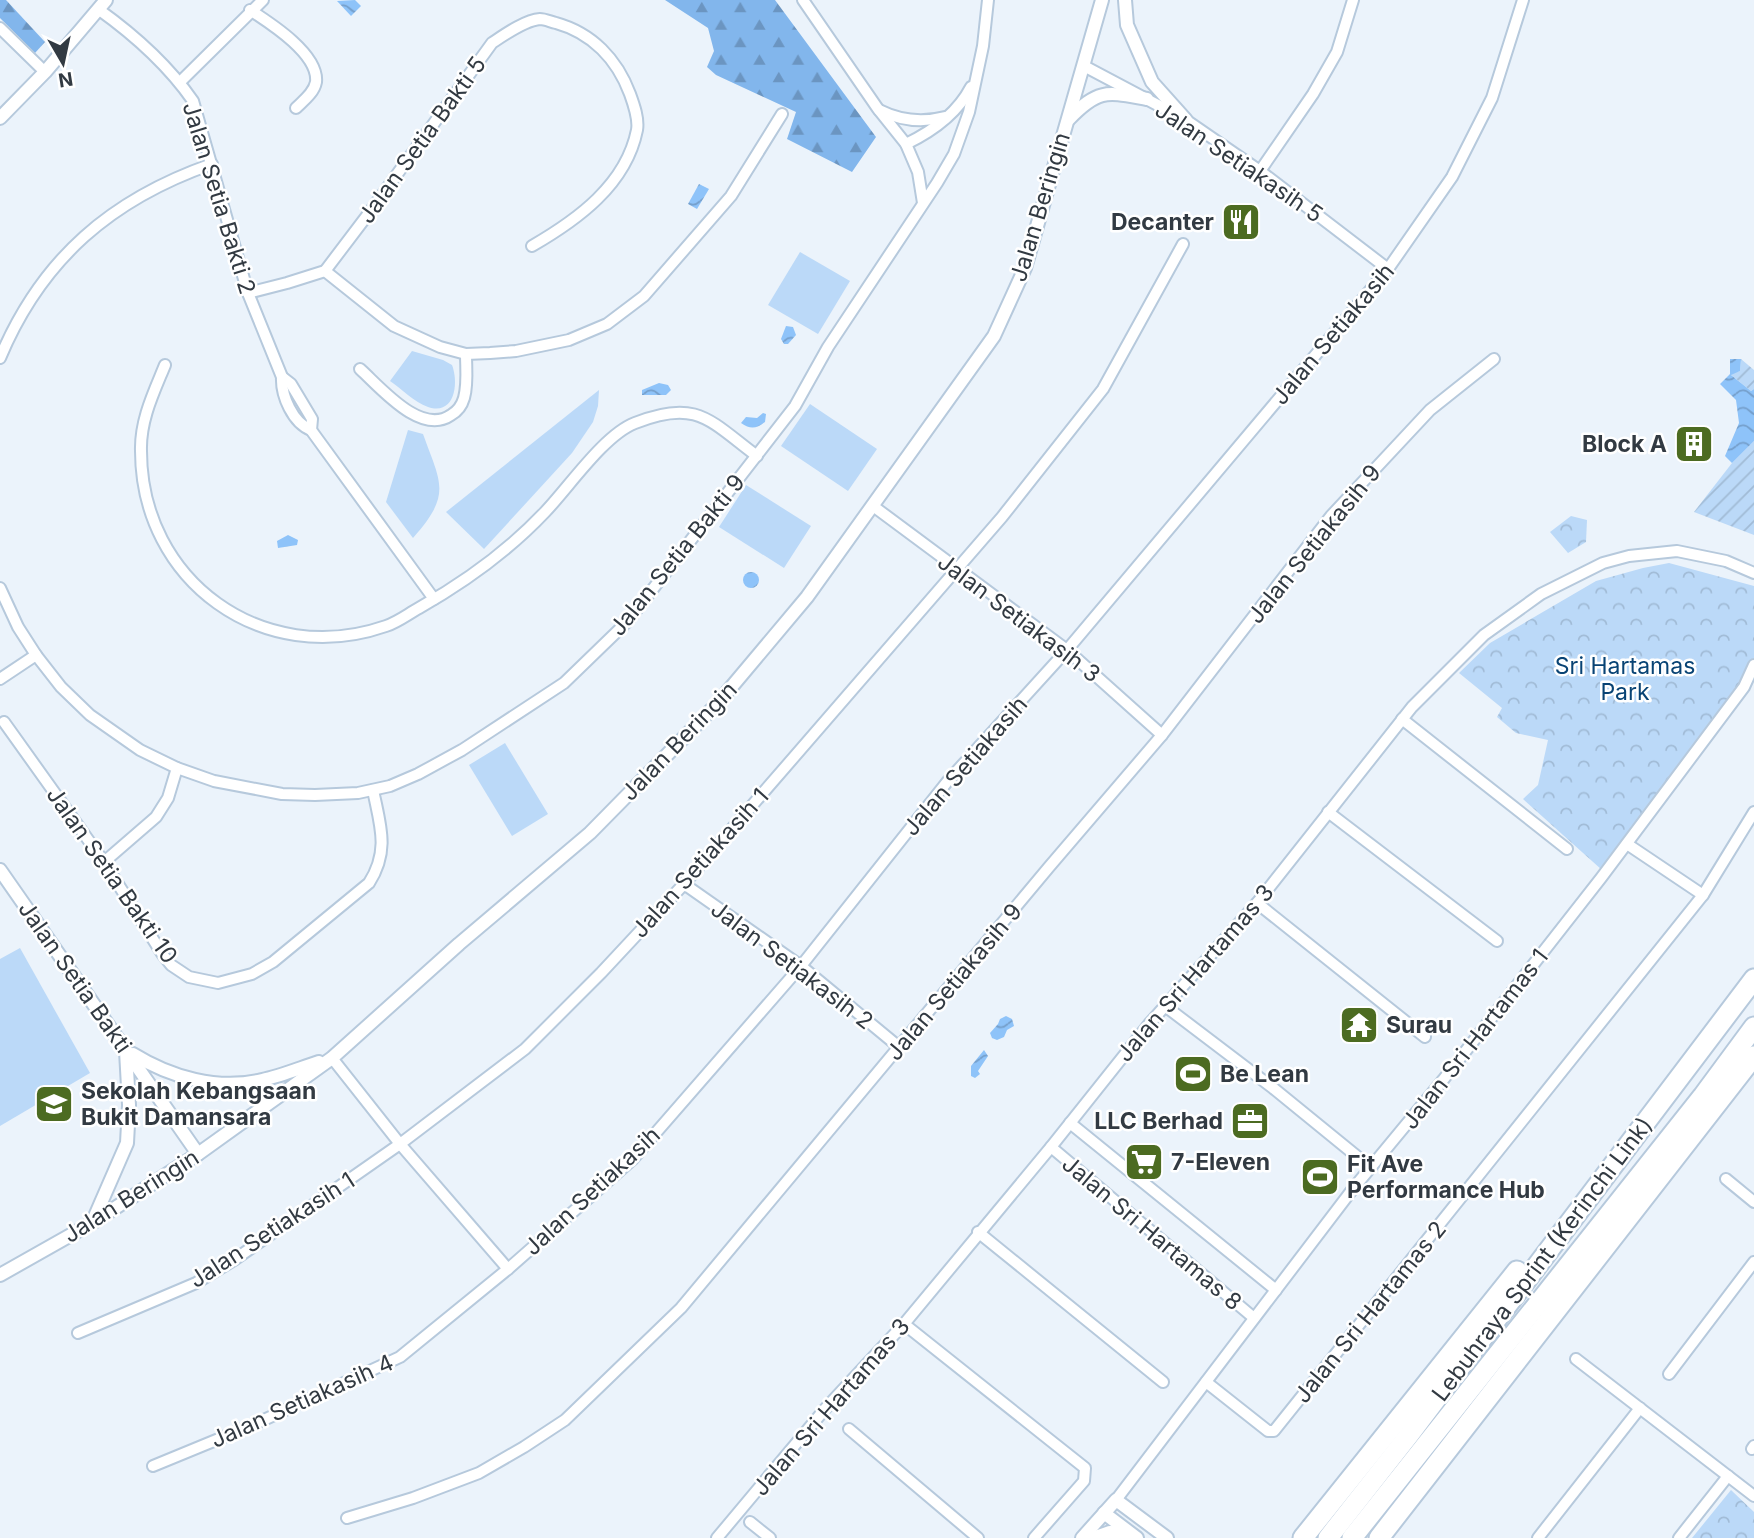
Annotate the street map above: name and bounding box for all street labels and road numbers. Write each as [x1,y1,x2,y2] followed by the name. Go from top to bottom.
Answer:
[352,51,492,229] street label: Jalan Setia Bakti 5
[1150,96,1328,228] street label: Jalan Setiakasih 5
[176,99,262,297] street label: Jalan Setia Bakti 2
[1004,129,1076,285] street label: Jalan Beringin
[1266,258,1400,410] street label: Jalan Setiakasih
[1241,459,1387,629] street label: Jalan Setiakasih 9
[603,469,751,641] street label: Jalan Setia Bakti 9
[932,548,1106,688] street label: Jalan Setiakasih 3
[615,676,743,806] street label: Jalan Beringin
[897,691,1033,841] street label: Jalan Setiakasih
[41,781,183,969] street label: Jalan Setia Bakti 10
[626,782,774,944] street label: Jalan Setiakasih 1
[1110,879,1280,1067] street label: Jalan Sri Hartamas 3
[705,895,879,1035] street label: Jalan Setiakasih 2
[12,896,138,1058] street label: Jalan Setia Bakti
[880,898,1028,1066] street label: Jalan Setiakasih 9
[1396,943,1554,1135] street label: Jalan Sri Hartamas 1
[1426,1111,1658,1407] street label: Lebuhraya Sprint (Kerinchi Link)
[518,1121,666,1261] street label: Jalan Setiakasih
[58,1143,204,1249] street label: Jalan Beringin
[1056,1150,1248,1316] street label: Jalan Sri Hartamas 8
[184,1166,360,1294] street label: Jalan Setiakasih 1
[1288,1215,1452,1409] street label: Jalan Sri Hartamas 2
[746,1313,916,1501] street label: Jalan Sri Hartamas 3
[206,1348,398,1454] street label: Jalan Setiakasih 4

